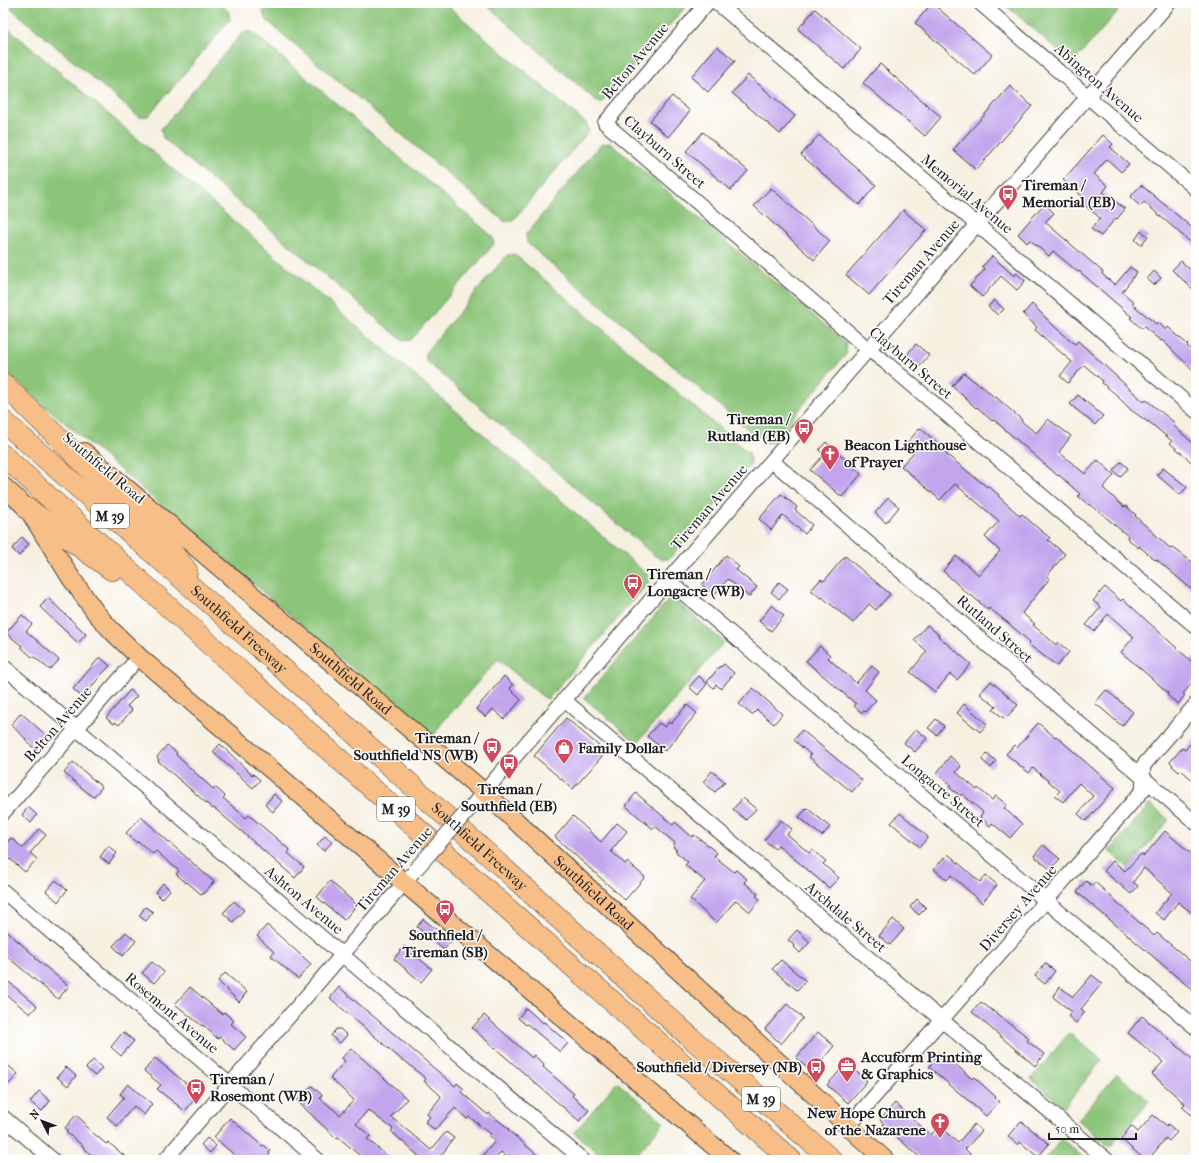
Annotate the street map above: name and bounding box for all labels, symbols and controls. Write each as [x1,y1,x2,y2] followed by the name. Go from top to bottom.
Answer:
[598,19,673,103] street label: Belton Avenue
[1050,39,1148,127] street label: Abington Avenue
[620,111,710,193] street label: Clayburn Street
[917,150,1017,238] street label: Memorial Avenue
[1021,176,1115,211] place label: Tireman / Memorial (EB)
[997,183,1019,211] bus stop icon: Tireman / Memorial (EB)
[879,215,964,309] street label: Tireman Avenue
[866,323,957,403] street label: Clayburn Street
[707,410,792,445] place label: Tireman / Rutland (EB)
[793,417,815,445] bus stop icon: Tireman / Rutland (EB)
[59,428,149,508] street label: Southfield Road
[844,436,967,471] place label: Beacon Lighthouse of Prayer
[819,443,841,471] church icon: Beacon Lighthouse of Prayer
[667,460,752,554] street label: Tireman Avenue
[91,504,129,528] road number: M 39
[646,565,744,600] place label: Tireman / Longacre (WB)
[622,572,644,600] bus stop icon: Tireman / Longacre (WB)
[187,582,292,678] street label: Southfield Freeway
[953,591,1037,667] street label: Rutland Street
[306,639,396,719] street label: Southfield Road
[20,682,96,766] street label: Belton Avenue
[354,729,480,764] place label: Tireman / Southfield NS (WB)
[481,736,503,764] bus stop icon: Tireman / Southfield NS (WB)
[553,737,575,765] shop icon: Family Dollar
[577,739,666,757] place label: Family Dollar
[898,751,989,832] street label: Longacre Street
[498,752,520,780] bus stop icon: Tireman / Southfield (EB)
[461,780,557,815] place label: Tireman / Southfield (EB)
[377,797,415,821] road number: M 39
[428,799,532,895] street label: Southfield Freeway
[352,822,437,916] street label: Tireman Avenue
[550,852,638,934] street label: Southfield Road
[260,861,347,938] street label: Ashton Avenue
[975,861,1061,955] street label: Diversey Avenue
[801,877,891,957] street label: Archdale Street
[434,898,456,926] bus stop icon: Southfield / Tireman (SB)
[401,926,488,961] place label: Southfield / Tireman (SB)
[121,969,223,1058] street label: Rosemont Avenue
[860,1048,983,1083] place label: Accuform Printing & Graphics
[836,1055,858,1083] office icon: Accuform Printing & Graphics
[805,1056,827,1084] bus stop icon: Southfield / Diversey (NB)
[636,1058,802,1076] place label: Southfield / Diversey (NB)
[209,1070,312,1105] place label: Tireman / Rosemont (WB)
[185,1077,207,1105] bus stop icon: Tireman / Rosemont (WB)
[742,1087,780,1111] road number: M 39
[22,1101,62,1141] north arrow
[807,1104,927,1139] place label: New Hope Church of the Nazarene
[27,1107,43,1122] text: N
[929,1111,951,1139] church icon: New Hope Church of the Nazarene
[1049,1115,1136,1141] scale bar
[1055,1122,1079,1136] text: 50 m

